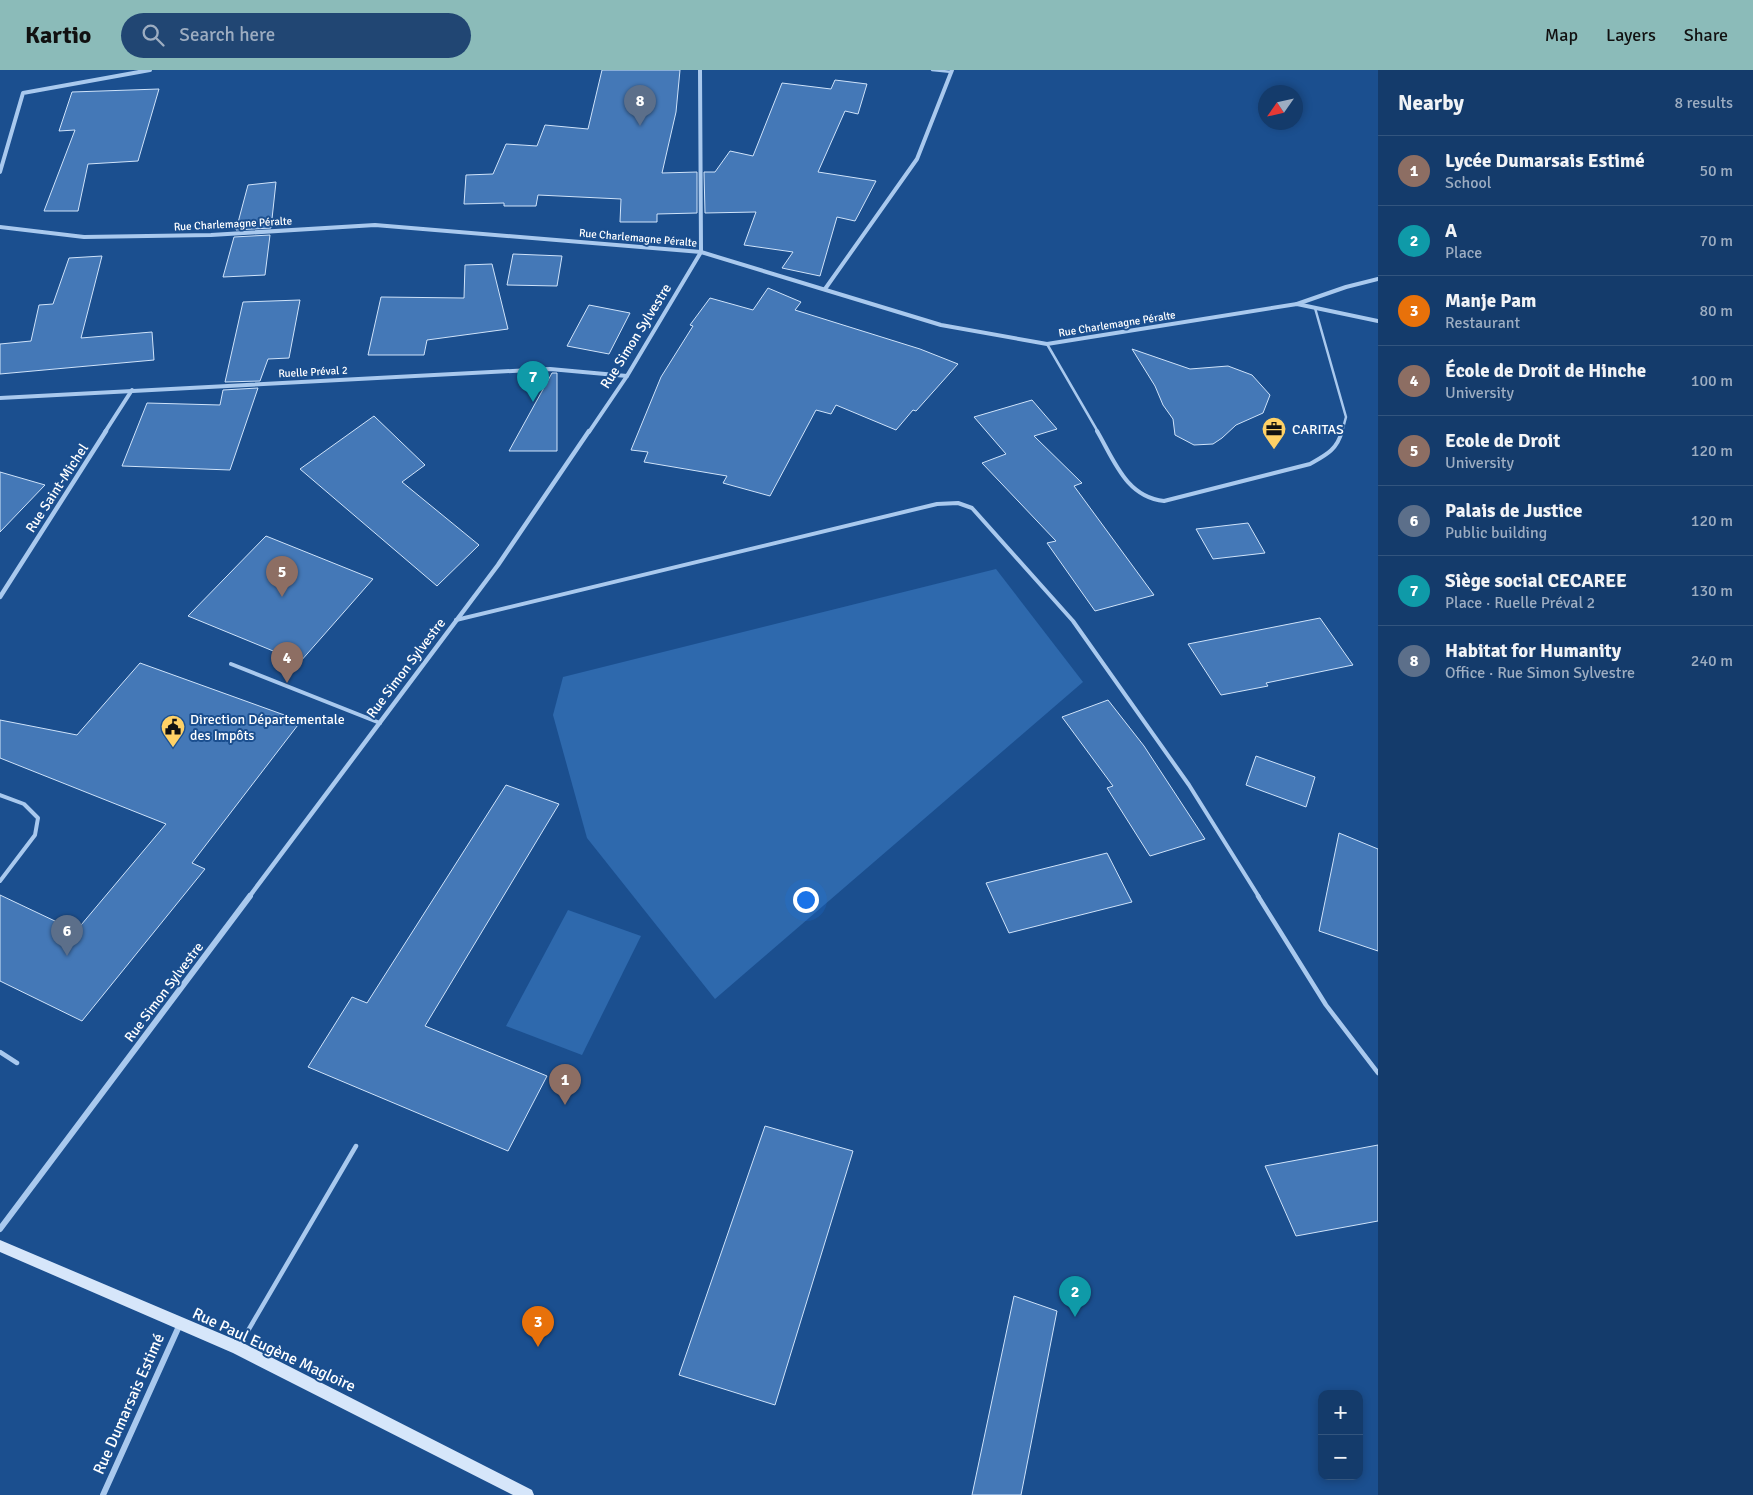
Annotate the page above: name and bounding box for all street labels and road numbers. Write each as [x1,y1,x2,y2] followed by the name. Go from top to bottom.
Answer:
[173,214,293,234] street label: Rue Charlemagne Péralte
[578,226,698,250] street label: Rue Charlemagne Péralte
[597,280,675,392] street label: Rue Simon Sylvestre
[1057,308,1177,340] street label: Rue Charlemagne Péralte
[278,364,348,380] street label: Ruelle Préval 2
[22,440,92,536] street label: Rue Saint-Michel
[363,615,449,721] street label: Rue Simon Sylvestre
[121,939,207,1045] street label: Rue Simon Sylvestre
[189,1303,359,1397] street label: Rue Paul Eugène Magloire
[89,1330,169,1478] street label: Rue Dumarsais Estimé

